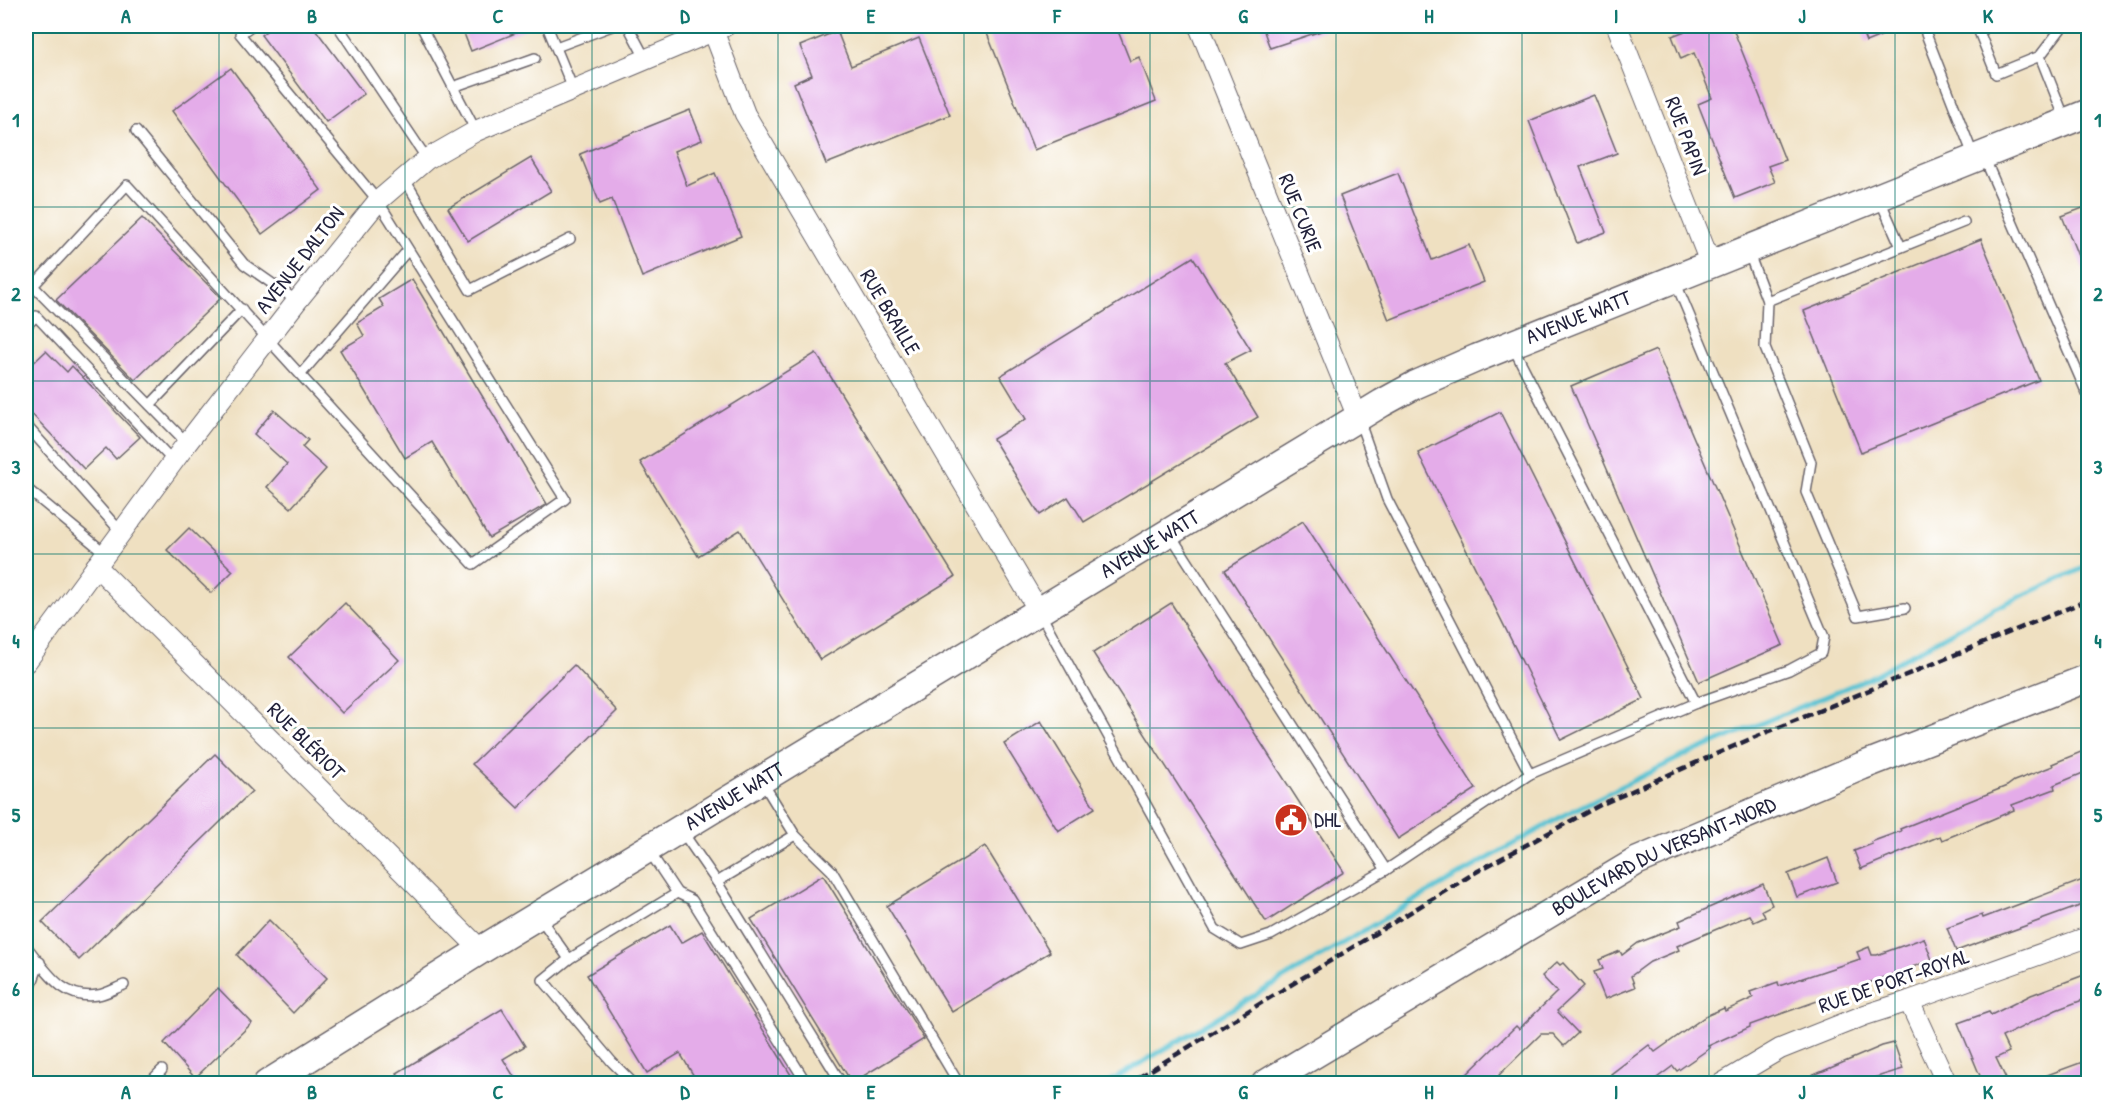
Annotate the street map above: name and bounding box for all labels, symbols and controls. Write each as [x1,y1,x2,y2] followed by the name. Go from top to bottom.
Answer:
[121,2,131,29] text: A
[307,2,317,29] text: B
[493,2,504,29] text: C
[680,2,690,29] text: D
[867,2,876,29] text: E
[1052,2,1062,29] text: F
[1238,2,1248,29] text: G
[1424,2,1434,29] text: H
[1614,2,1618,29] text: I
[1798,2,1806,29] text: J
[1983,2,1994,29] text: K
[1658,92,1715,179] street label: RUE PAPIN
[12,106,20,133] text: 1
[2094,106,2102,133] text: 1
[1272,169,1329,256] street label: RUE CURIE
[249,200,351,319] street label: AVENUE DALTON
[853,263,927,360] street label: RUE BRAILLE
[11,280,21,307] text: 2
[2093,280,2103,307] text: 2
[1521,282,1636,351] street label: AVENUE WATT
[12,453,21,480] text: 3
[2094,453,2103,480] text: 3
[1095,502,1206,585] street label: AVENUE WATT
[12,627,20,654] text: 4
[2094,627,2102,654] text: 4
[261,695,352,787] street label: RUE BLÉRIOT
[679,754,790,837] street label: AVENUE WATT
[1546,789,1780,923] street label: BOULEVARD DU VERSANT-NORD
[12,801,21,828] text: 5
[2094,801,2103,828] text: 5
[1273,802,1309,838] public building icon: DHL
[1314,805,1342,834] place label: DHL
[1815,941,1973,1020] street label: RUE DE PORT-ROYAL
[12,975,20,1002] text: 6
[2094,975,2102,1002] text: 6
[121,1078,131,1105] text: A
[307,1078,317,1105] text: B
[493,1078,504,1105] text: C
[680,1078,690,1105] text: D
[867,1078,876,1105] text: E
[1052,1078,1062,1105] text: F
[1238,1078,1248,1105] text: G
[1424,1078,1434,1105] text: H
[1614,1078,1618,1105] text: I
[1798,1078,1806,1105] text: J
[1983,1078,1994,1105] text: K

